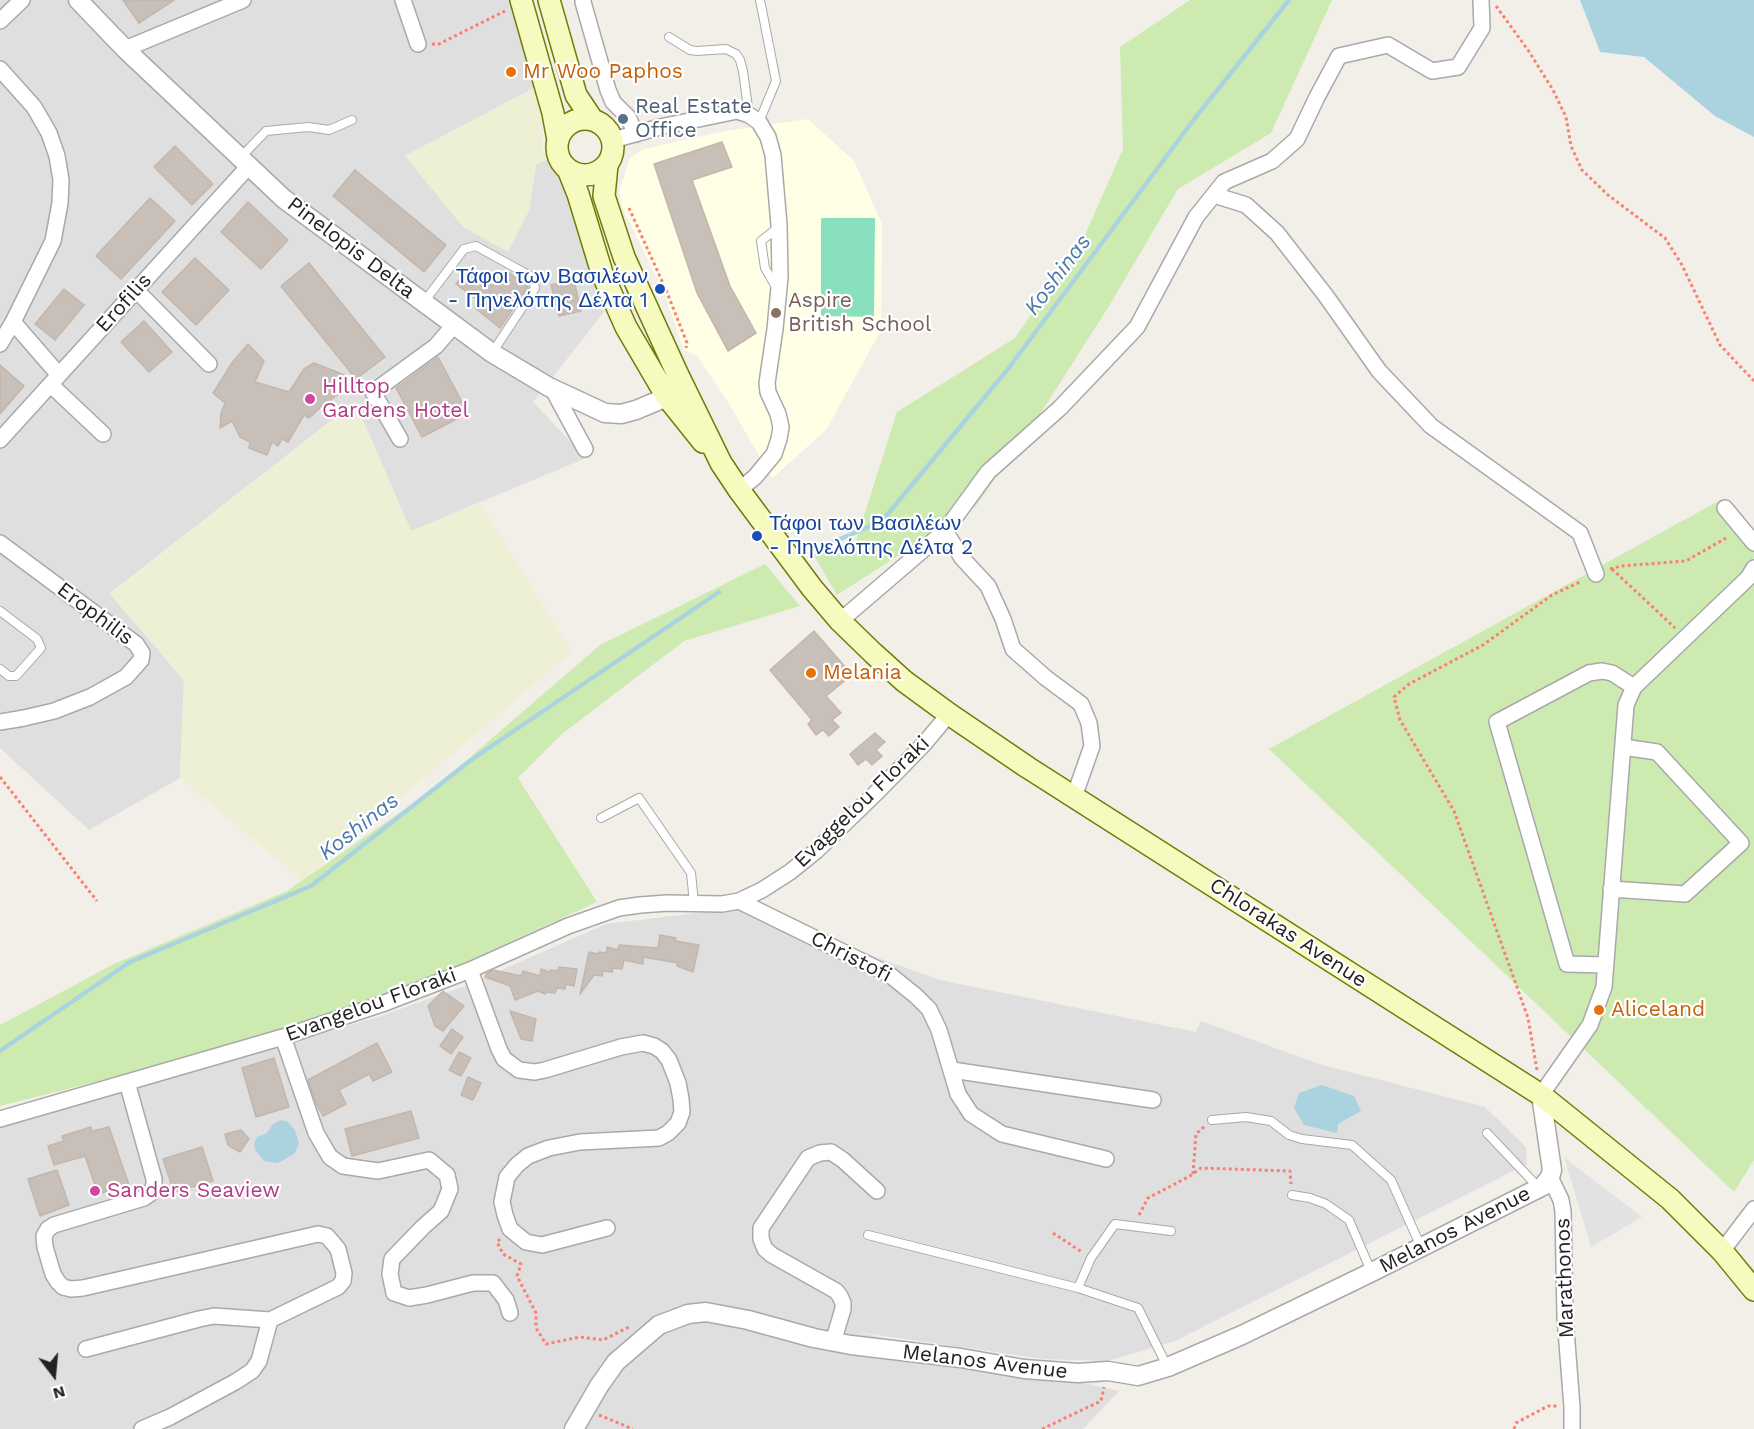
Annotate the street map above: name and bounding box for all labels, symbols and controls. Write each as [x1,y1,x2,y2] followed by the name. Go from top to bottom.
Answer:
[523,59,683,85] place label: Mr Woo Paphos
[504,65,518,79] marker: Mr Woo Paphos
[635,94,752,144] place label: Real Estate Office
[616,112,630,126] marker: Real Estate Office
[282,192,420,304] street label: Pinelopis Delta
[1019,229,1097,321] water label: Koshinas
[448,264,648,314] place label: Τάφοι των Βασιλέων - Πηνελόπης Δέλτα 1
[91,268,157,338] street label: Erofilis
[653,282,667,296] marker: Τάφοι των Βασιλέων - Πηνελόπης Δέλτα 1
[788,288,931,338] place label: Aspire British School
[769,306,783,320] marker: Aspire British School
[322,374,469,424] place label: Hilltop Gardens Hotel
[303,392,317,406] marker: Hilltop Gardens Hotel
[769,511,973,561] place label: Τάφοι των Βασιλέων - Πηνελόπης Δέλτα 2
[750,529,764,543] marker: Τάφοι των Βασιλέων - Πηνελόπης Δέλτα 2
[52,577,138,651] street label: Erophilis
[823,660,902,686] place label: Melania
[804,666,818,680] marker: Melania
[789,731,935,873] street label: Evaggelou Floraki
[314,788,404,866] water label: Koshinas
[1205,873,1371,993] street label: Chlorakas Avenue
[806,926,896,988] street label: Christofi
[282,962,460,1048] street label: Evangelou Floraki
[1611,997,1705,1023] place label: Aliceland
[1592,1003,1606,1017] marker: Aliceland
[107,1178,280,1204] place label: Sanders Seaview
[1375,1181,1535,1279] street label: Melanos Avenue
[88,1184,102,1198] marker: Sanders Seaview
[1550,1217,1580,1339] street label: Marathonos
[901,1339,1069,1385] street label: Melanos Avenue
[24,1345,84,1405] north arrow
[51,1382,67,1404] text: N

